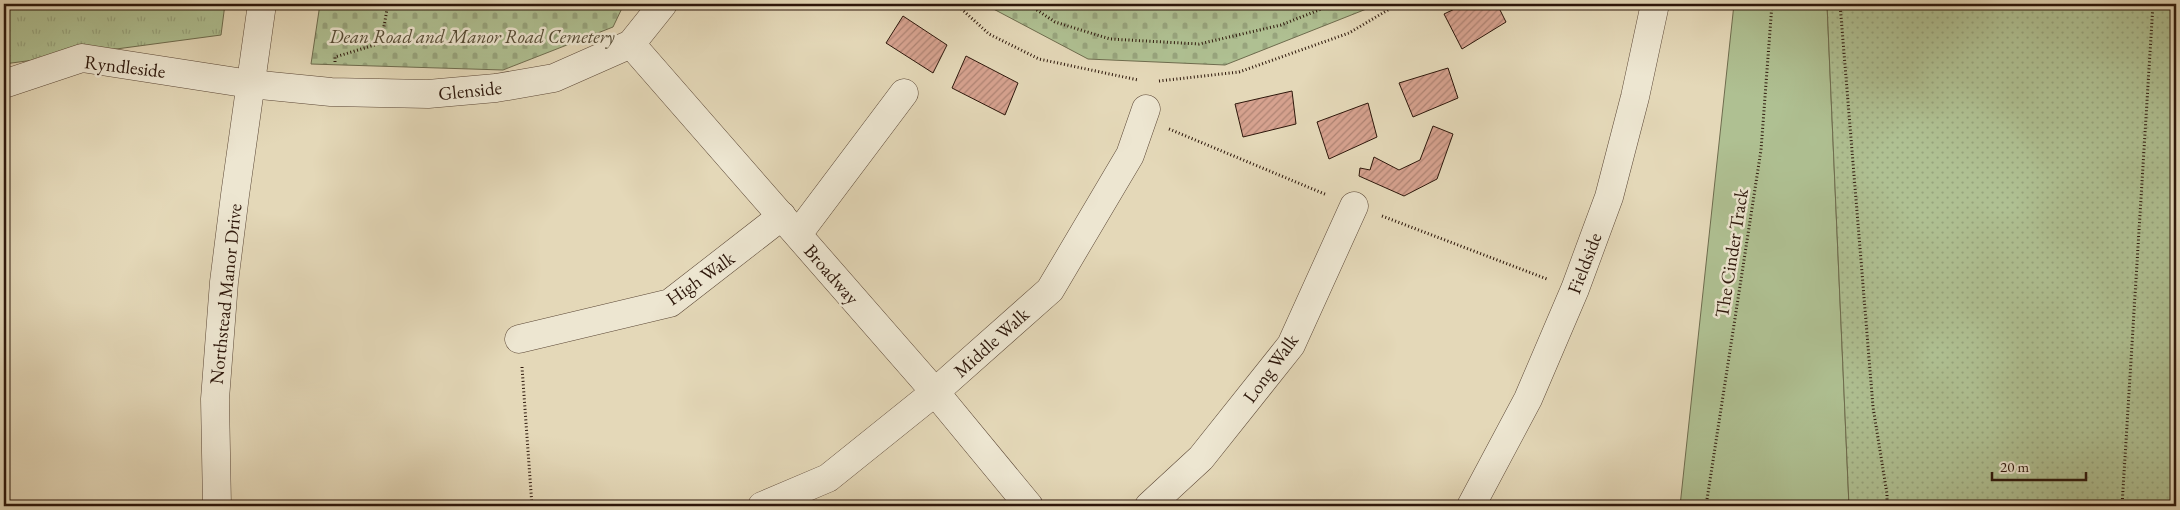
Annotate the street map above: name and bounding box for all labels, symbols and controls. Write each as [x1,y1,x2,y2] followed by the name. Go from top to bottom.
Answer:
[328,24,615,49] park label: Dean Road and Manor Road Cemetery
[83,49,167,84] street label: Ryndleside
[437,75,503,106] street label: Glenside
[1709,186,1754,319] street label: The Cinder Track
[204,202,247,386] street label: Northstead Manor Drive
[1561,229,1608,297] street label: Fieldside
[799,239,865,310] street label: Broadway
[661,245,740,311] street label: High Walk
[948,301,1035,383] street label: Middle Walk
[1237,328,1304,408] street label: Long Walk
[1992,450,2086,482] scale bar
[2000,457,2029,476] text: 20 m

